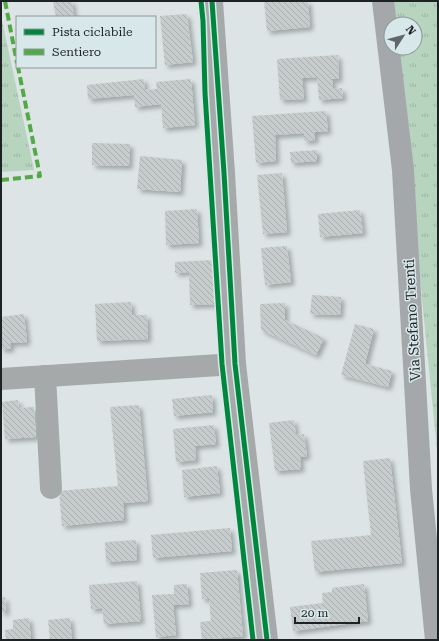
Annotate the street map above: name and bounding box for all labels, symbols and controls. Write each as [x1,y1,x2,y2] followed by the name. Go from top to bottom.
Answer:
[16,16,156,68] legend
[383,16,423,56] north arrow
[403,23,419,38] text: N
[52,25,133,39] text: Pista ciclabile
[52,45,101,59] text: Sentiero
[401,258,423,381] street label: Via Stefano Trenti
[295,599,359,625] scale bar
[301,606,328,620] text: 20 m

